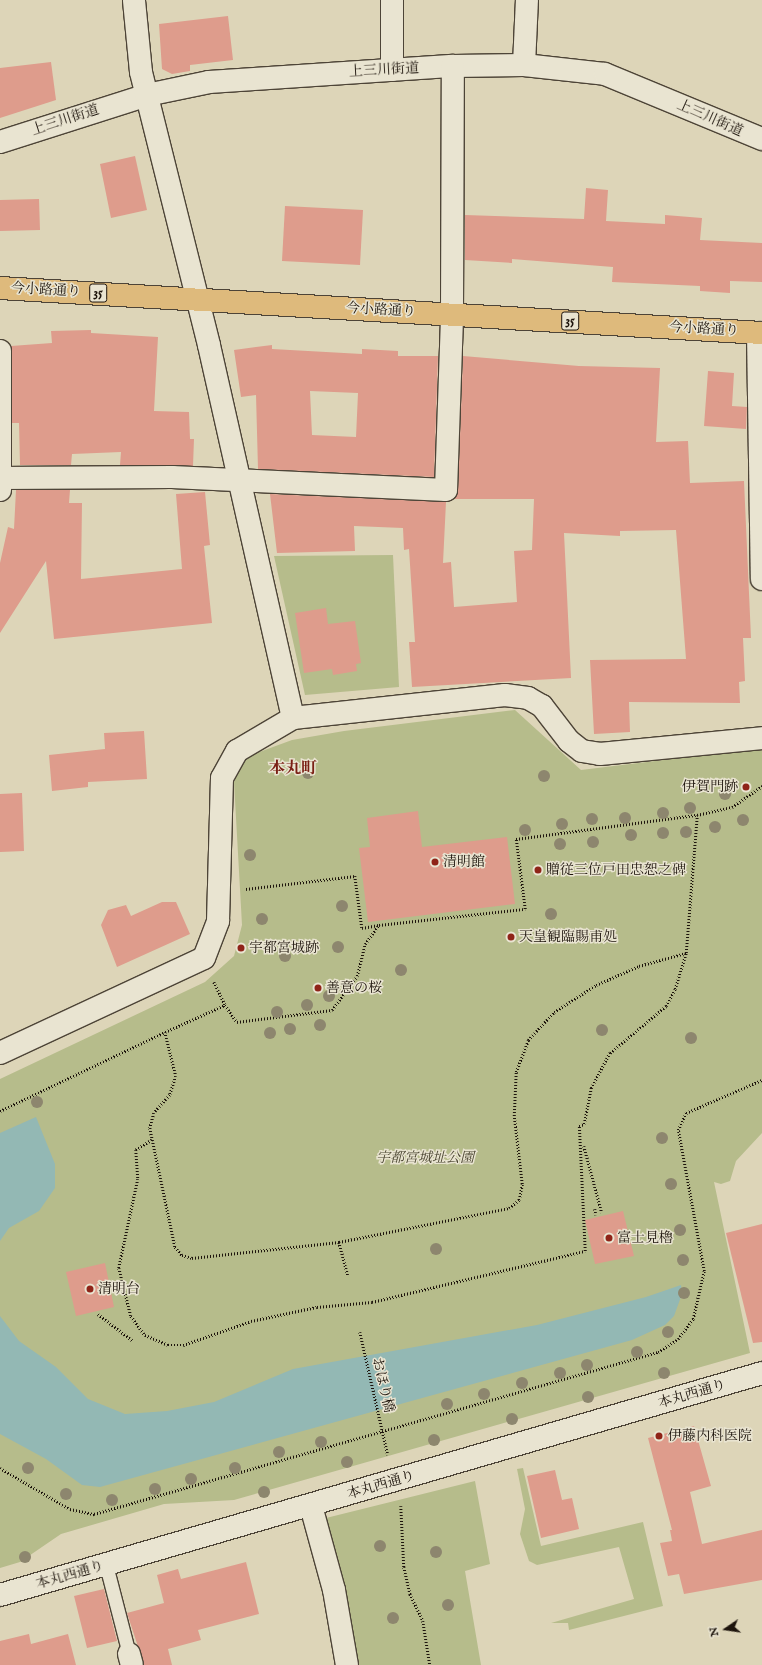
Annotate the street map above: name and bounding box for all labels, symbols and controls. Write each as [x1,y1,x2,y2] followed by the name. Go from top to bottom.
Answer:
[349,60,419,80] street label: 上三川街道
[675,96,745,140] street label: 上三川街道
[29,101,101,139] street label: 上三川街道
[11,280,81,300] street label: 今小路通り
[89,282,107,304] road number: 35
[346,300,416,320] street label: 今小路通り
[561,310,579,332] road number: 35
[669,319,739,339] street label: 今小路通り
[269,759,317,779] district label: 本丸町
[682,779,738,795] place label: 伊賀門跡
[741,782,751,792] marker: 伊賀門跡
[443,854,485,870] place label: 清明館
[430,857,440,867] marker: 清明館
[546,862,686,878] place label: 贈従三位戸田忠恕之碑
[533,865,543,875] marker: 贈従三位戸田忠恕之碑
[519,929,617,945] place label: 天皇観臨賜甫処
[506,932,516,942] marker: 天皇観臨賜甫処
[249,940,319,956] place label: 宇都宮城跡
[236,943,246,953] marker: 宇都宮城跡
[326,980,382,996] place label: 善意の桜
[313,983,323,993] marker: 善意の桜
[376,1150,474,1166] park label: 宇都宮城址公園
[617,1230,673,1246] place label: 富士見櫓
[604,1233,614,1243] marker: 富士見櫓
[98,1281,140,1297] place label: 清明台
[85,1284,95,1294] marker: 清明台
[369,1356,397,1414] street label: おほり橋
[656,1376,728,1412] street label: 本丸西通り
[668,1428,752,1444] place label: 伊藤内科医院
[653,1430,665,1442] marker: 伊藤内科医院
[345,1467,417,1503] street label: 本丸西通り
[34,1557,106,1593] street label: 本丸西通り
[706,1609,746,1649] north arrow
[706,1625,722,1638] text: N

